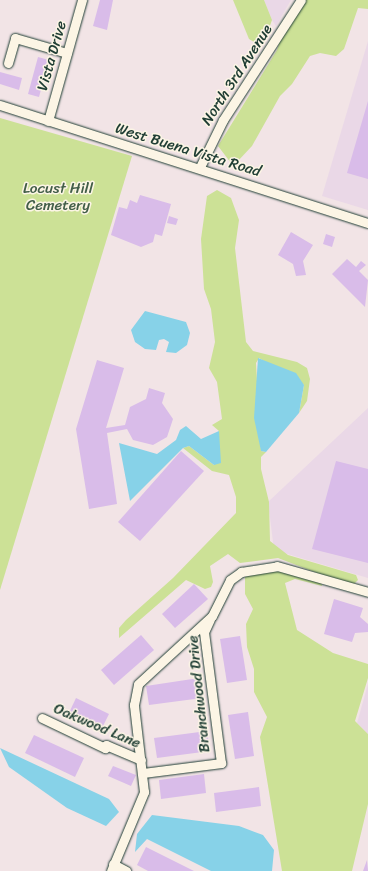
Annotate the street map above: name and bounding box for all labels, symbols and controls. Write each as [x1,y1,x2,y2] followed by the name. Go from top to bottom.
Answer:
[33,19,71,93] street label: Vista Drive
[198,21,276,129] street label: North 3rd Avenue
[113,119,263,181] street label: West Buena Vista Road
[23,179,93,214] park label: Locust Hill Cemetery
[184,635,214,753] street label: Branchwood Drive
[51,700,143,752] street label: Oakwood Lane

